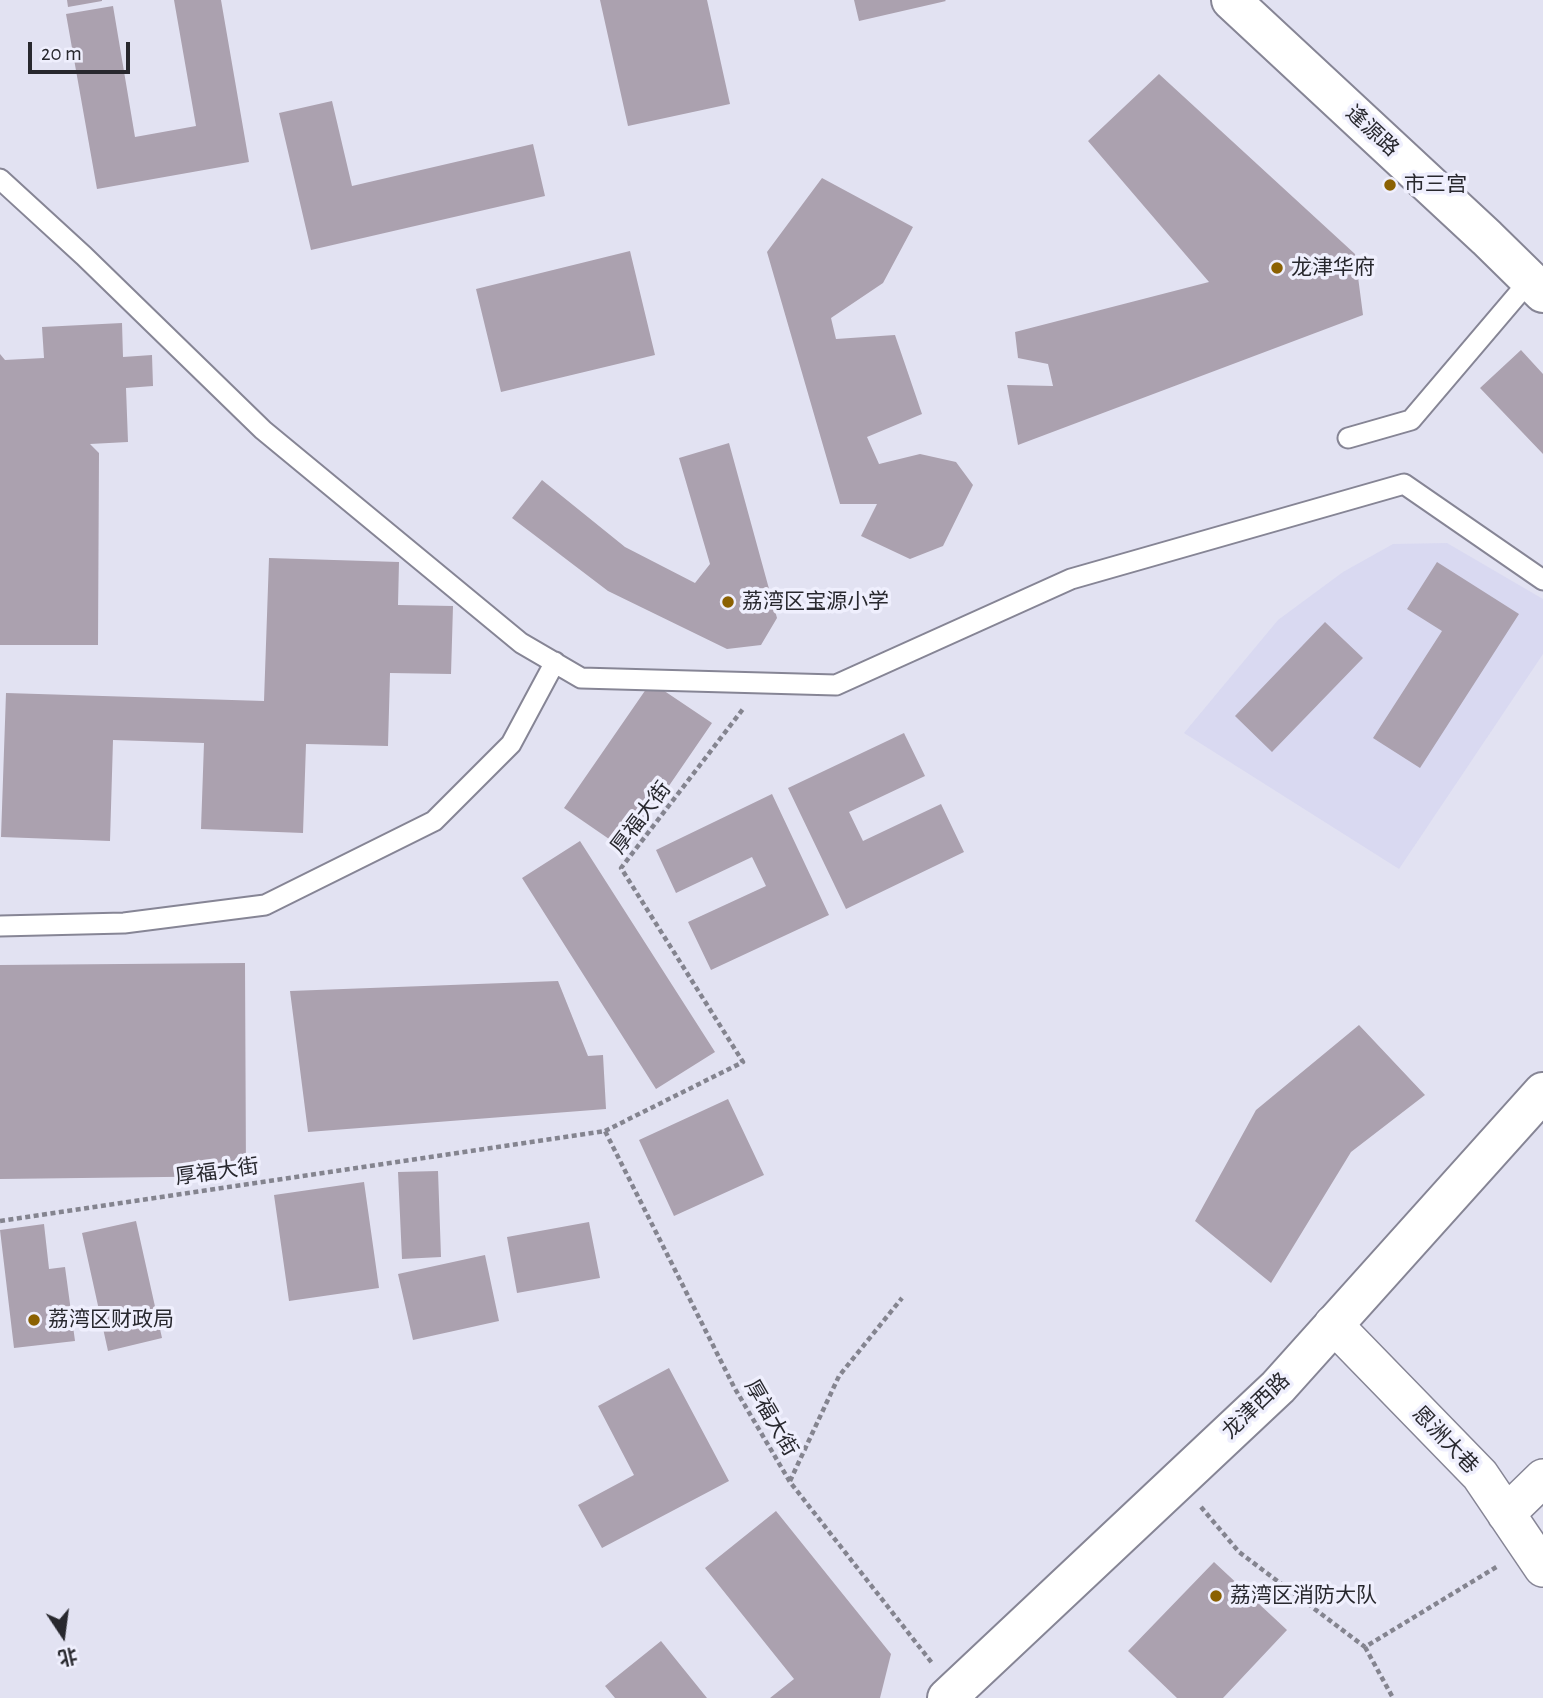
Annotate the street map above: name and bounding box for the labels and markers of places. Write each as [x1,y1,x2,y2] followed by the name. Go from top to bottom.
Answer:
[1404,172,1467,198] place label: 市三宫
[1382,177,1398,193] marker: 市三宫
[1291,255,1375,281] place label: 龙津华府
[1269,260,1285,276] marker: 龙津华府
[742,589,889,615] place label: 荔湾区宝源小学
[720,594,736,610] marker: 荔湾区宝源小学
[48,1307,174,1333] place label: 荔湾区财政局
[26,1312,42,1328] marker: 荔湾区财政局
[1230,1583,1377,1609] place label: 荔湾区消防大队
[1208,1588,1224,1604] marker: 荔湾区消防大队

